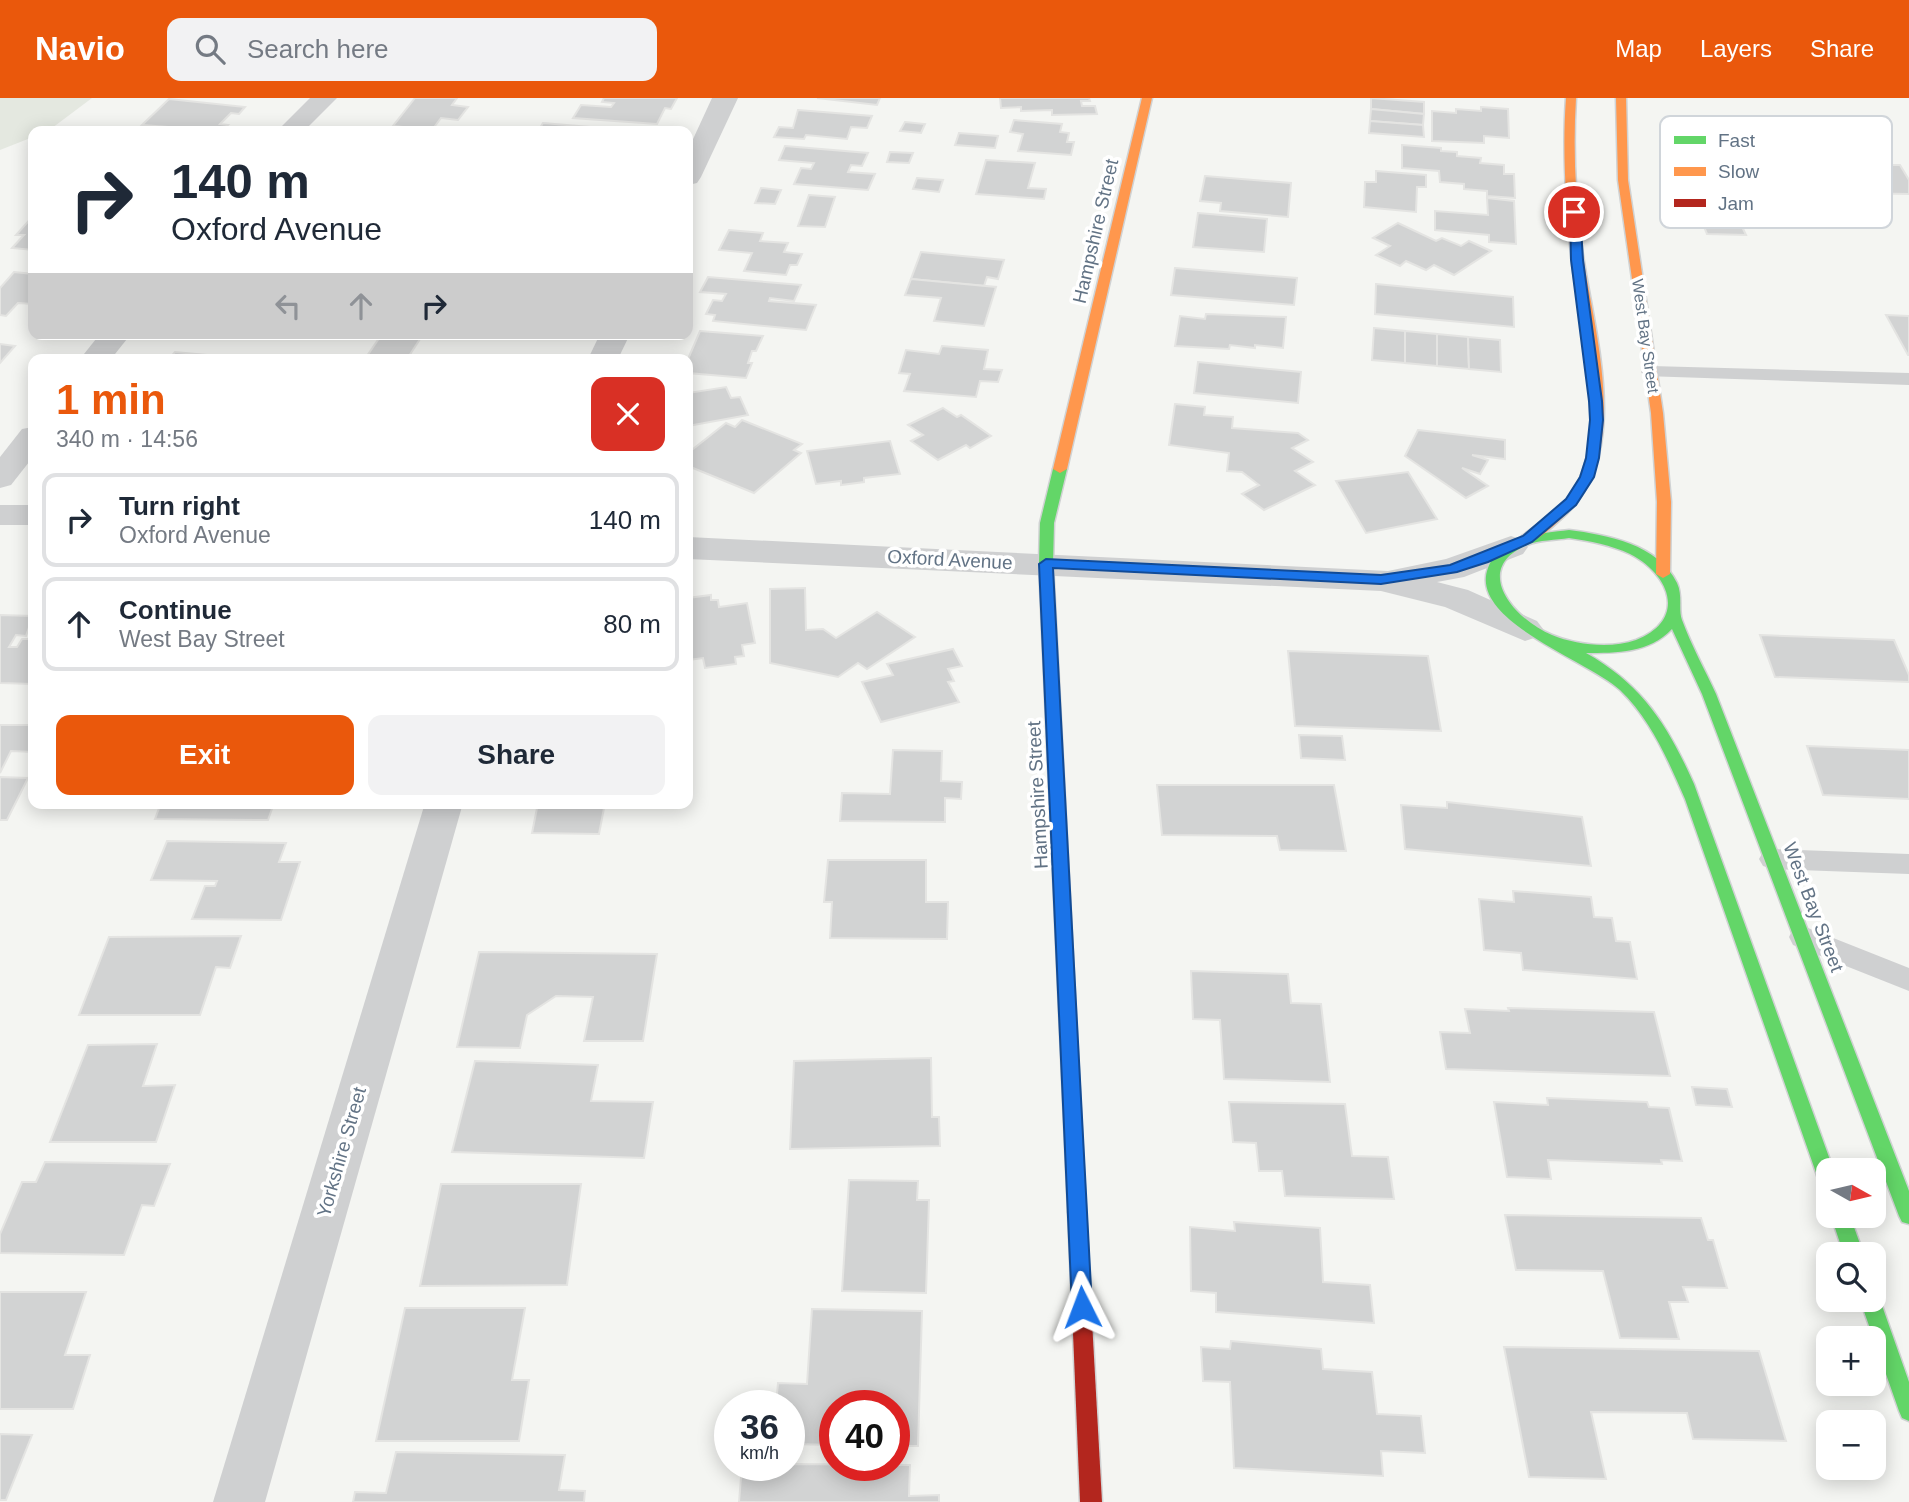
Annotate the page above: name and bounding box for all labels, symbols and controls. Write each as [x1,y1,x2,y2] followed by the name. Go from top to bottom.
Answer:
[167,18,657,81] search box
[35,30,125,67] text: Navio
[191,30,229,68] icon: search
[247,34,389,64] text: Search here
[1615,35,1662,62] text: Map
[1700,35,1772,62] text: Layers
[1810,35,1874,62] text: Share
[1660,116,1892,228] legend
[1718,130,1756,151] text: Fast
[56,154,147,245] icon: right
[171,154,310,208] text: 140 m
[1069,156,1123,306] street label: Hampshire Street
[1718,161,1759,182] text: Slow
[1544,182,1604,242] pin
[1555,193,1593,231] icon: arrive
[1718,193,1754,214] text: Jam
[171,211,382,247] text: Oxford Avenue
[1629,278,1662,395] street label: West Bay Street
[269,287,307,325] icon: left
[342,287,380,325] icon: ahead
[415,287,453,325] icon: right
[56,376,166,423] text: 1 min
[591,377,665,451] button: close
[56,426,198,452] text: 340 m · 14:56
[119,491,240,521] text: Turn right
[60,501,98,539] icon: right
[589,505,661,535] text: 140 m
[119,522,271,548] text: Oxford Avenue
[887,546,1013,573] street label: Oxford Avenue
[119,595,232,625] text: Continue
[60,605,98,643] icon: ahead
[603,609,661,639] text: 80 m
[119,626,285,652] text: West Bay Street
[56,715,354,795] button: Exit
[368,715,665,795] button: Share
[1023,720,1052,869] street label: Hampshire Street
[1779,839,1848,976] street label: West Bay Street
[313,1084,370,1220] street label: Yorkshire Street
[1816,1158,1886,1228] north arrow
[1816,1158,1886,1480] map controls
[1816,1242,1886,1312] button: search
[1045,1270,1119,1344] position arrow
[1816,1326,1886,1396] button: +
[819,1390,910,1481] speed limit sign: 40
[740,1407,779,1446] text: 36
[1816,1410,1886,1480] button: −
[740,1443,779,1463] text: km/h

